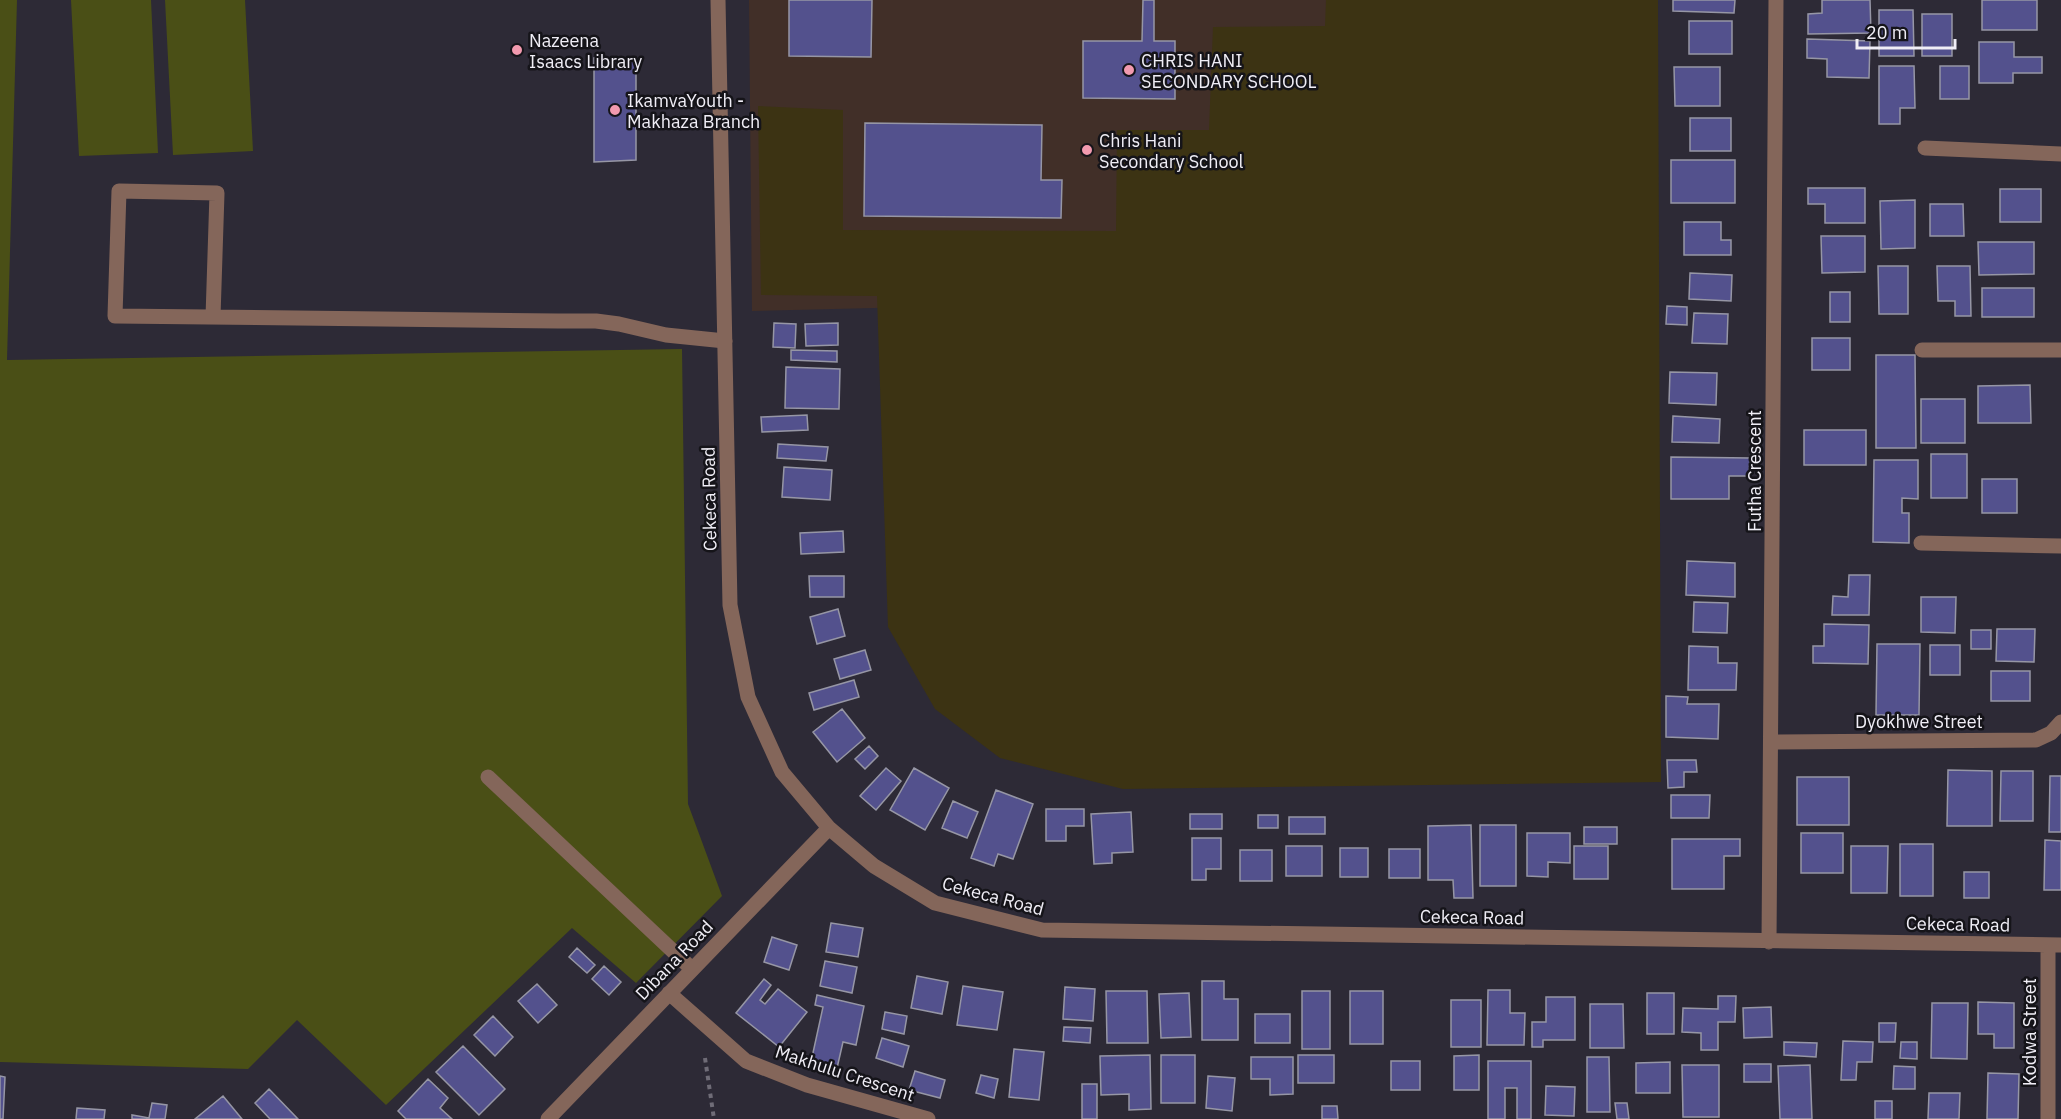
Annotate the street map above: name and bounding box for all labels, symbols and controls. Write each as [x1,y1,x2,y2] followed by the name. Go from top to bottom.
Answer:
[1857,12,1954,50] scale bar
[1866,21,1908,44] text: 20 m
[529,29,642,73] place label: Nazeena Isaacs Library
[510,43,524,57] marker: Nazeena Isaacs Library
[1141,49,1316,93] place label: CHRIS HANI SECONDARY SCHOOL
[1122,63,1136,77] marker: CHRIS HANI SECONDARY SCHOOL
[627,89,760,133] place label: IkamvaYouth - Makhaza Branch
[608,103,622,117] marker: IkamvaYouth - Makhaza Branch
[1099,129,1244,173] place label: Chris Hani Secondary School
[1080,143,1094,157] marker: Chris Hani Secondary School
[1743,410,1766,532] street label: Futha Crescent
[697,447,721,551] street label: Cekeca Road
[1855,710,1983,733] street label: Dyokhwe Street
[940,871,1046,921] street label: Cekeca Road
[1420,905,1524,929] street label: Cekeca Road
[1906,912,2010,936] street label: Cekeca Road
[630,915,718,1005] street label: Dibana Road
[2018,978,2041,1086] street label: Kodwa Street
[772,1040,918,1106] street label: Makhulu Crescent

